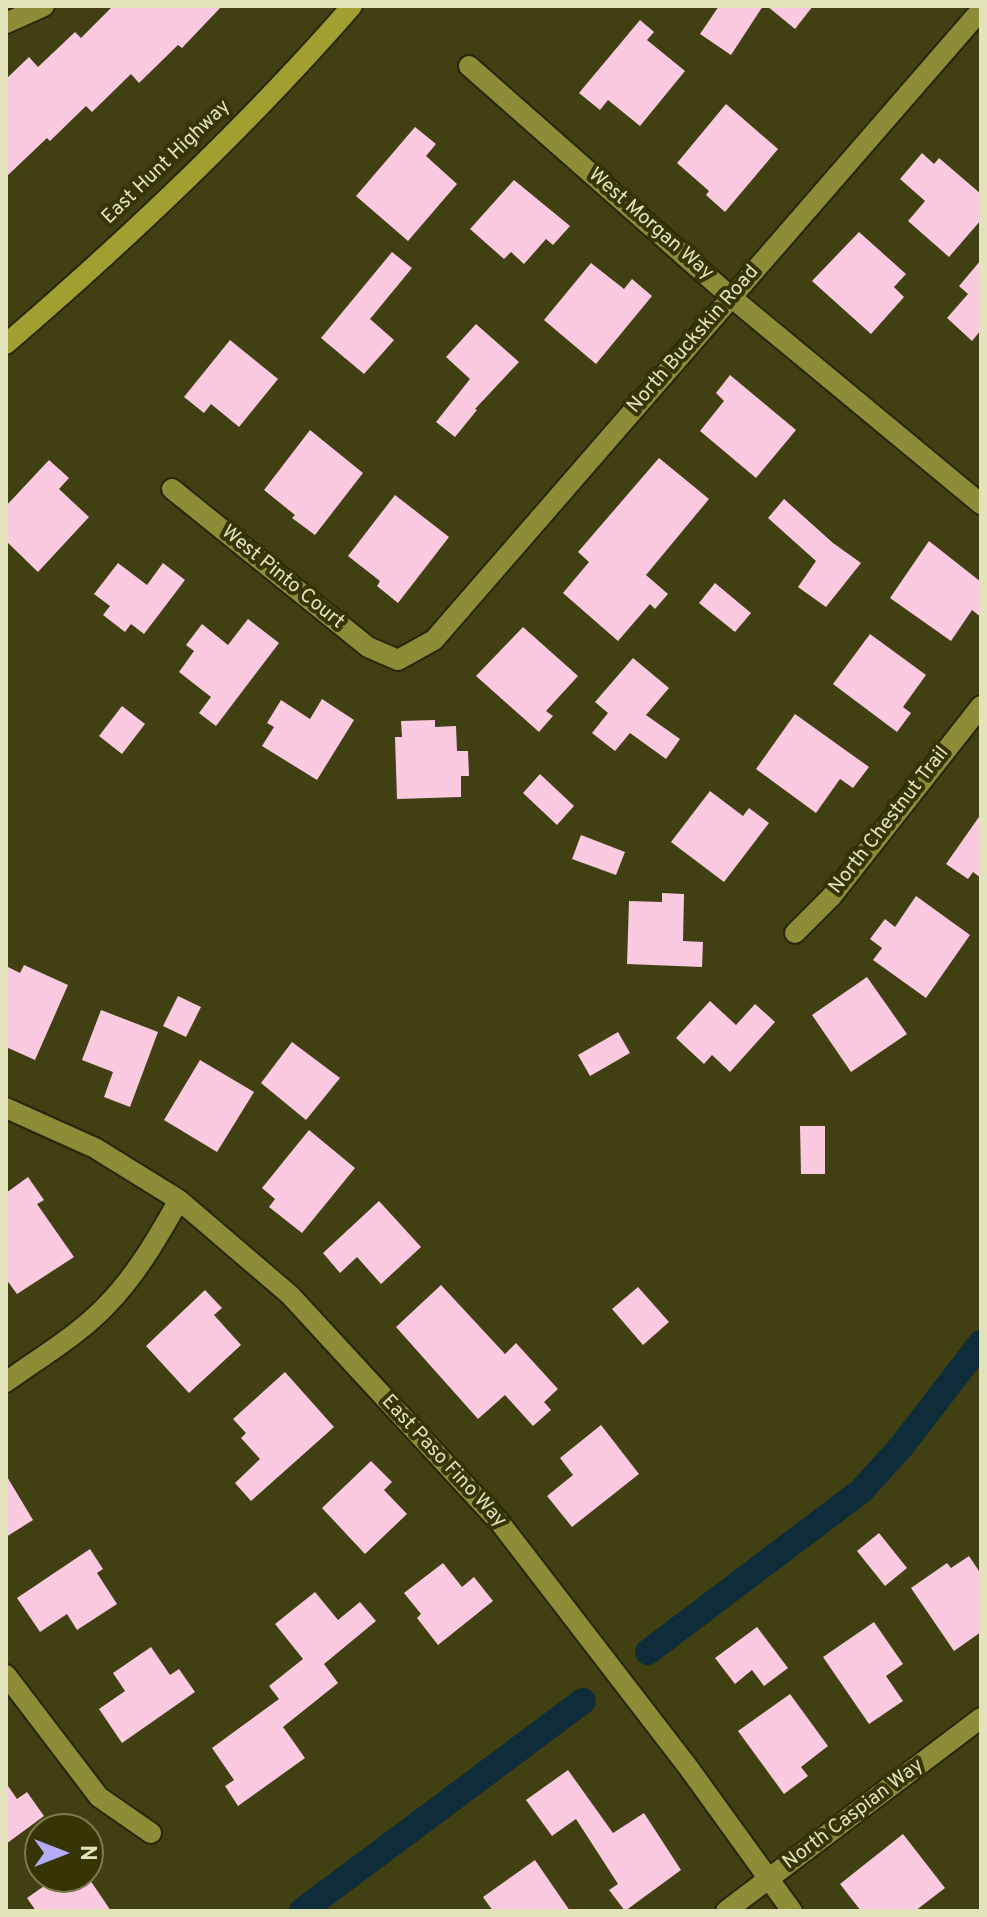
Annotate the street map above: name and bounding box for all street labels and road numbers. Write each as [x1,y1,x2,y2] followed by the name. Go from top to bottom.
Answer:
[98,96,236,230] street label: East Hunt Highway
[582,164,718,286] street label: West Morgan Way
[623,261,765,419] street label: North Buckskin Road
[216,521,348,635] street label: West Pinto Court
[825,743,955,899] street label: North Chestnut Trail
[375,1391,511,1533] street label: East Paso Fino Way
[779,1754,929,1876] street label: North Caspian Way

